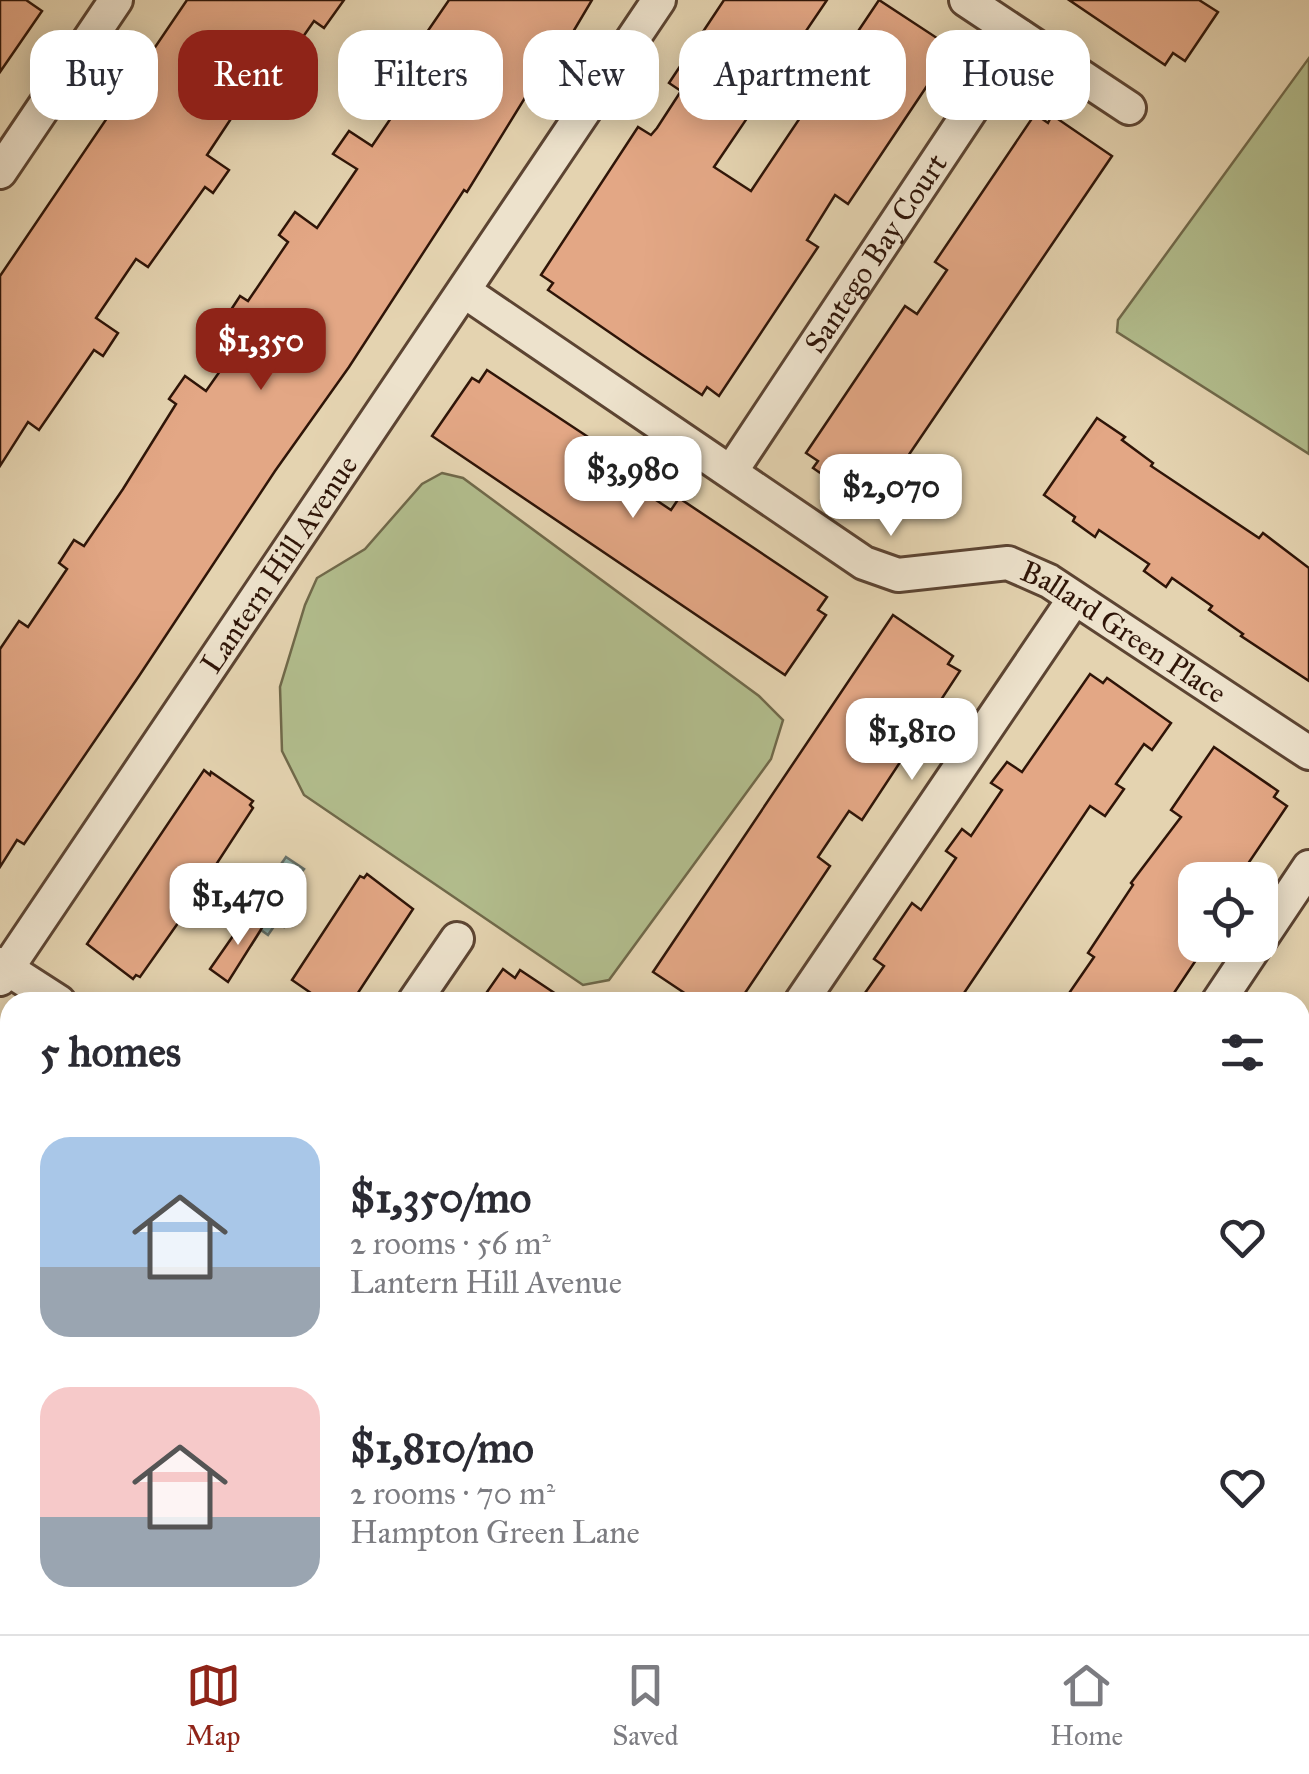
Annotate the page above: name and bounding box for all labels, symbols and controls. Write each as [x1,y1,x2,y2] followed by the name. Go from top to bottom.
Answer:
[30,30,158,120] chip: Buy
[178,30,318,120] chip: Rent
[338,30,503,120] chip: Filters
[523,30,659,120] chip: New
[679,30,906,120] chip: Apartment
[926,30,1090,120] chip: House
[797,147,955,360] street label: Santego Bay Court
[180,308,342,393] pin: $1,350
[218,321,304,360] text: $1,350
[552,436,714,521] pin: $3,980
[193,448,365,680] street label: Lantern Hill Avenue
[587,449,679,488] text: $3,980
[810,454,972,539] pin: $2,070
[842,467,940,506] text: $2,070
[1015,553,1233,711] street label: Ballard Green Place
[831,698,993,783] pin: $1,810
[868,711,956,750] text: $1,810
[1178,862,1278,962] map controls
[1178,862,1278,962] button: locate
[157,863,319,948] pin: $1,470
[192,876,284,915] text: $1,470
[1215,1025,1270,1080] icon: filters
[40,1026,181,1078] text: 5 homes
[350,1172,531,1224] text: $1,350/mo
[120,1177,240,1297] icon: home
[1215,1210,1270,1265] icon: heart
[350,1224,551,1263] text: 2 rooms · 56 m²
[350,1263,622,1302] text: Lantern Hill Avenue
[350,1422,534,1474] text: $1,810/mo
[120,1427,240,1547] icon: home
[1215,1460,1270,1515] icon: heart
[350,1474,555,1513] text: 2 rooms · 70 m²
[350,1513,640,1552] text: Hampton Green Lane
[186,1658,241,1753] tab: Map
[612,1658,679,1753] tab: Saved
[1050,1658,1123,1753] tab: Home

